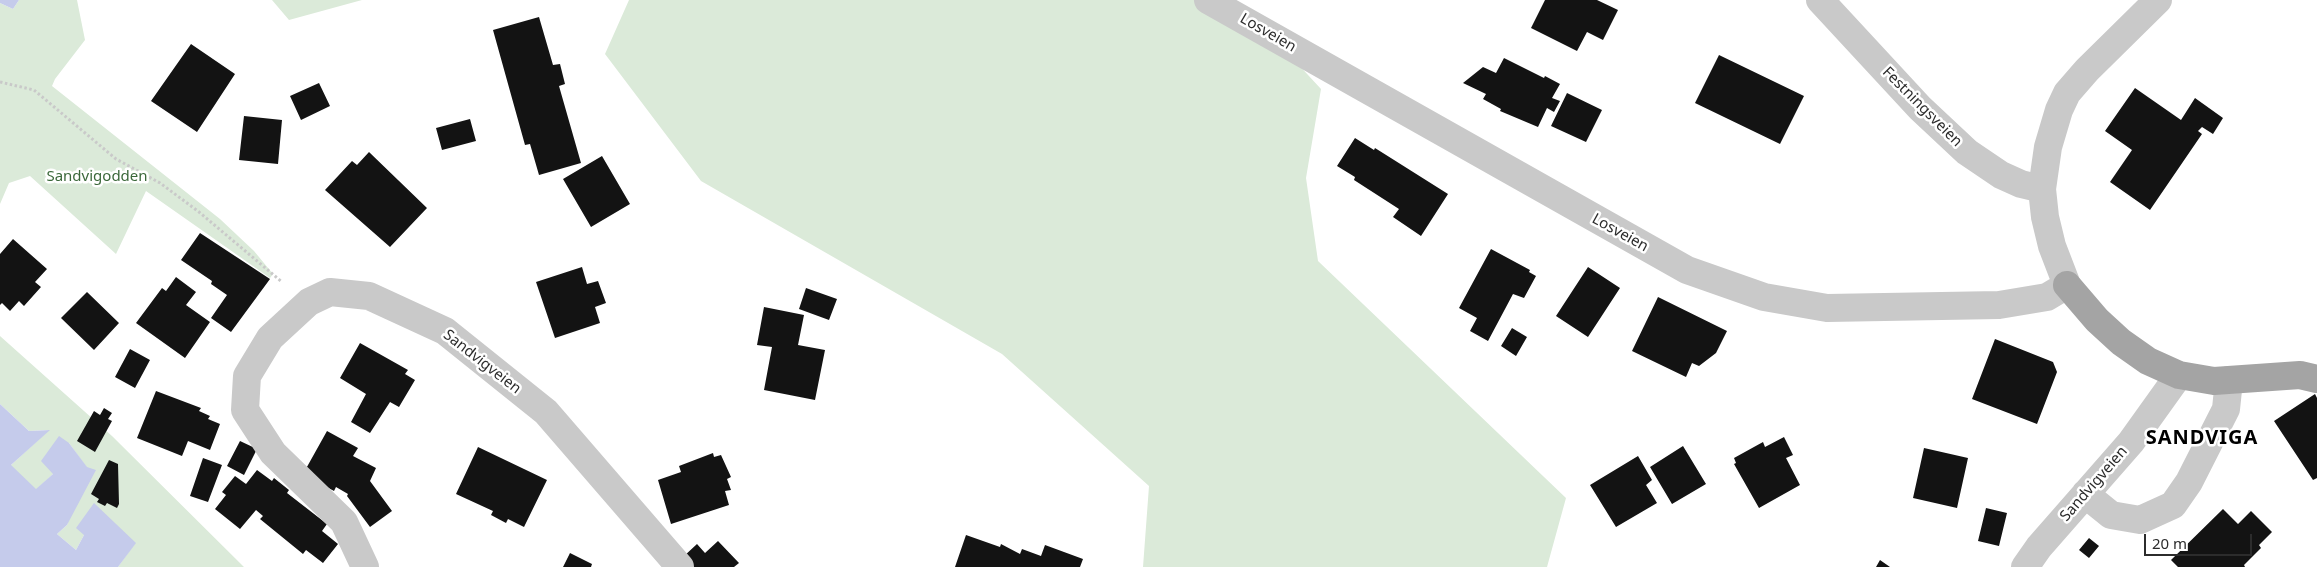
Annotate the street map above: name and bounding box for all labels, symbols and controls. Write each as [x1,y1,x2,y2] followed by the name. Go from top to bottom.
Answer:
[1237,10,1299,56] street label: Losveien
[1878,63,1966,151] street label: Festningsveien
[46,168,148,186] park label: Sandvigodden
[1589,210,1651,256] street label: Losveien
[440,326,524,398] street label: Sandvigveien
[2145,426,2259,450] district label: SANDVIGA
[2057,443,2131,525] street label: Sandvigveien
[2147,524,2254,556] scale bar
[2152,533,2187,553] text: 20 m

